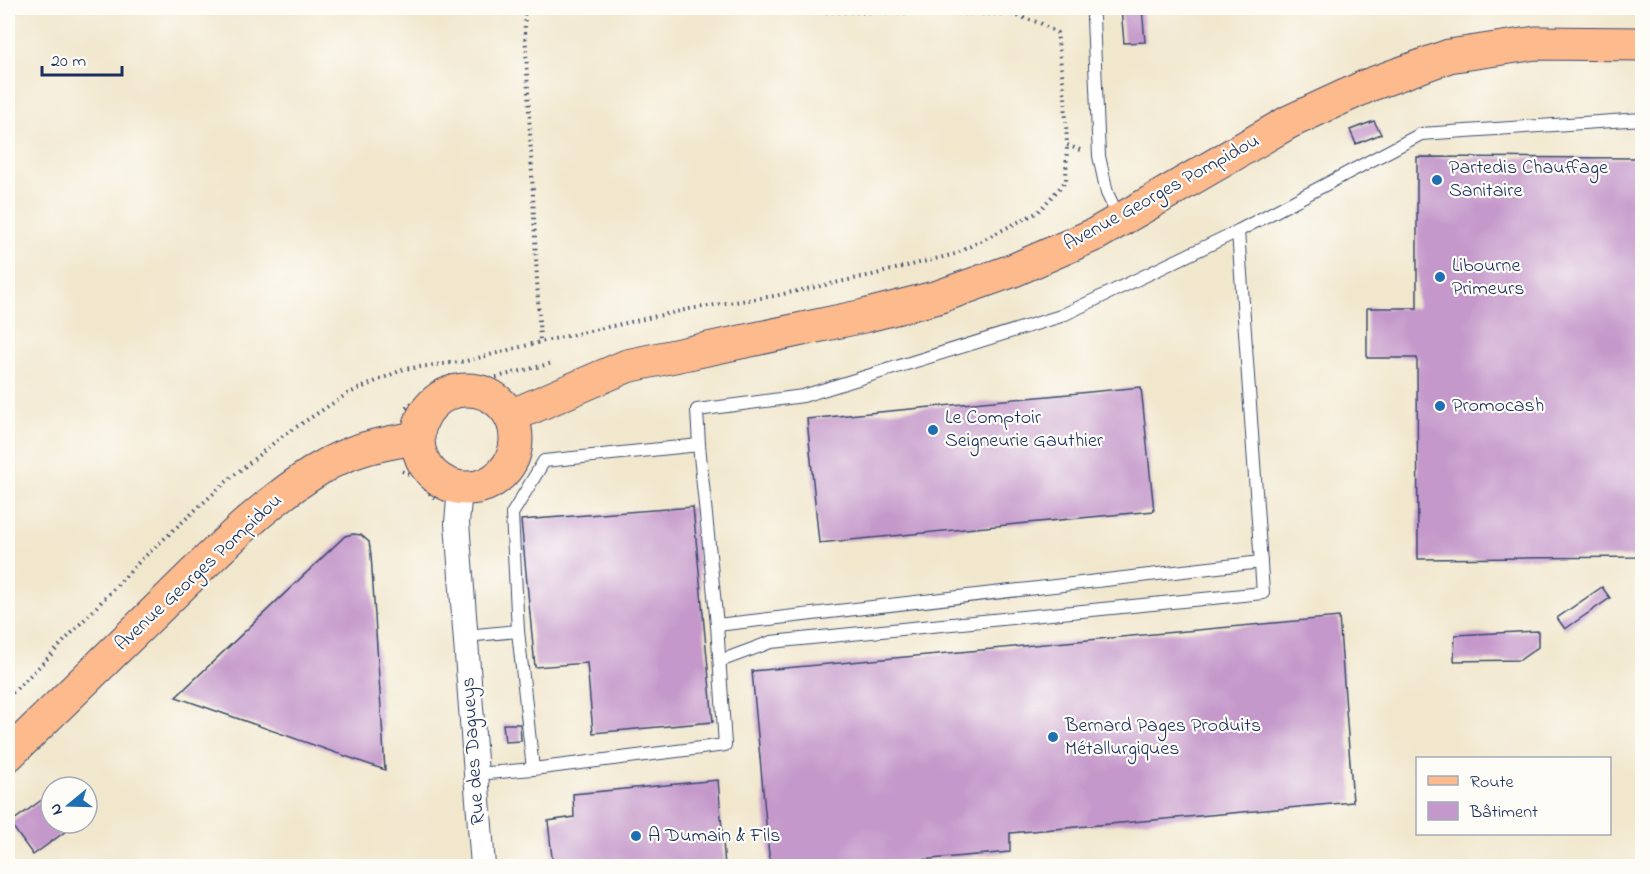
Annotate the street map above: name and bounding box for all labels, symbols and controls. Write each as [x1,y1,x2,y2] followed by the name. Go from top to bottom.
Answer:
[42,39,122,77] scale bar
[51,49,86,75] text: 20 m
[1059,127,1266,260] street label: Avenue Georges Pompidou
[1449,154,1608,206] place label: Partedis Chauffage Sanitaire
[1430,173,1444,187] marker: Partedis Chauffage Sanitaire
[1452,252,1524,304] place label: Libourne Primeurs
[1433,270,1447,284] marker: Libourne Primeurs
[1452,392,1544,421] place label: Promocash
[1433,399,1447,413] marker: Promocash
[945,404,1104,457] place label: Le Comptoir Seigneurie Gauthier
[926,423,940,437] marker: Le Comptoir Seigneurie Gauthier
[109,487,290,659] street label: Avenue Georges Pompidou
[454,676,495,826] street label: Rue des Dagueys
[1064,712,1261,765] place label: Bernard Pages Produits Métallurgiques
[1046,730,1060,744] marker: Bernard Pages Produits Métallurgiques
[1416,757,1611,835] legend
[1470,770,1515,796] text: Route
[39,775,99,835] north arrow
[44,800,70,818] text: N
[1469,800,1538,826] text: Bâtiment
[648,822,780,851] place label: A Dumain & Fils
[629,829,643,843] marker: A Dumain & Fils

